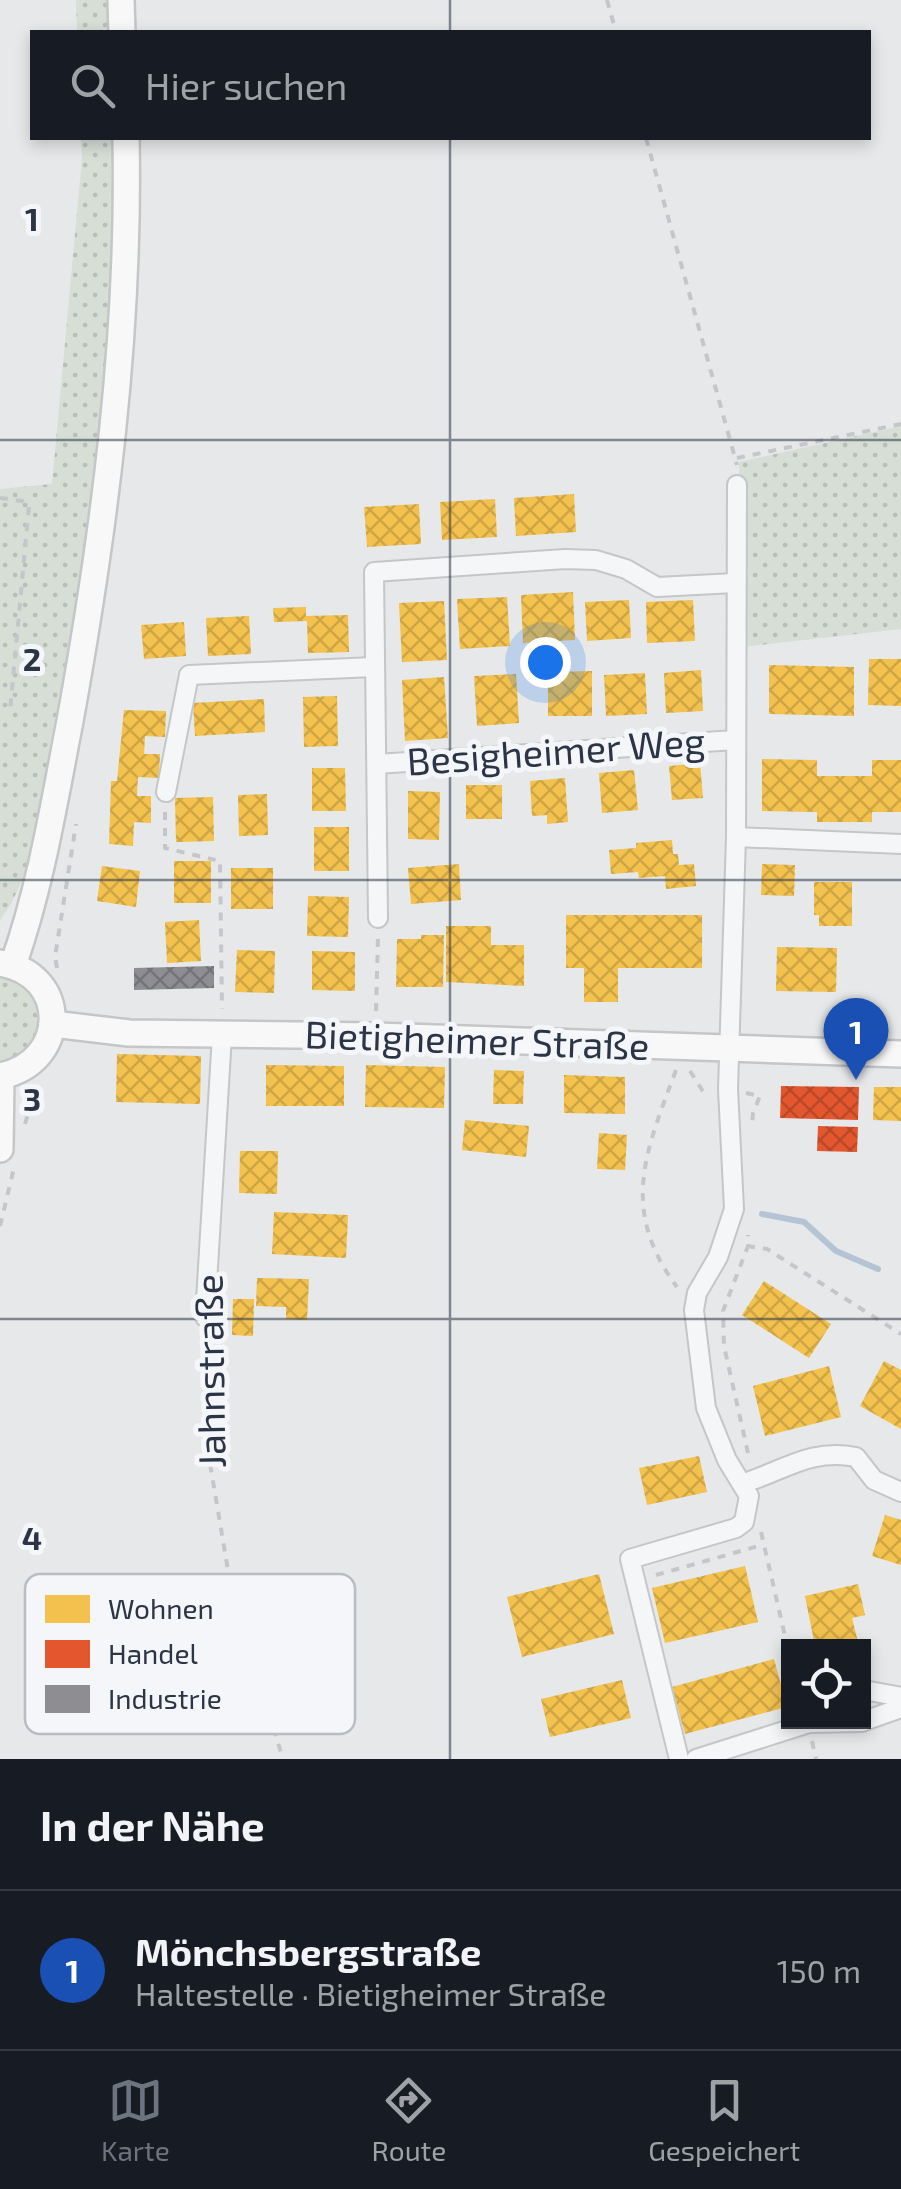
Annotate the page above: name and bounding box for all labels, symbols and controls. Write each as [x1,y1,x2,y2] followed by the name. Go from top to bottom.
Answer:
[30,30,871,140] search box
[65,58,120,113] icon: search
[145,62,347,108] text: Hier suchen
[25,199,39,237] text: 1
[520,637,571,688] your location
[23,639,41,677] text: 2
[405,717,707,783] street label: Besigheimer Weg
[824,998,888,1080] pin: 1
[304,1010,650,1068] street label: Bietigheimer Straße
[23,1079,41,1117] text: 3
[184,1274,234,1468] street label: Jahnstraße
[22,1518,42,1556] text: 4
[25,1574,355,1734] legend
[108,1591,214,1625] text: Wohnen
[108,1636,198,1670] text: Handel
[781,1639,871,1729] map controls
[781,1639,871,1729] button: locate
[108,1681,222,1715] text: Industrie
[40,1799,265,1849] text: In der Nähe
[135,1928,481,1974] text: Mönchsbergstraße
[66,1951,79,1989] text: 1
[777,1951,861,1989] text: 150 m
[135,1974,607,2012] text: Haltestelle · Bietigheimer Straße
[101,2073,170,2167] tab: Karte
[372,2073,446,2167] tab: Route
[648,2073,800,2167] tab: Gespeichert

